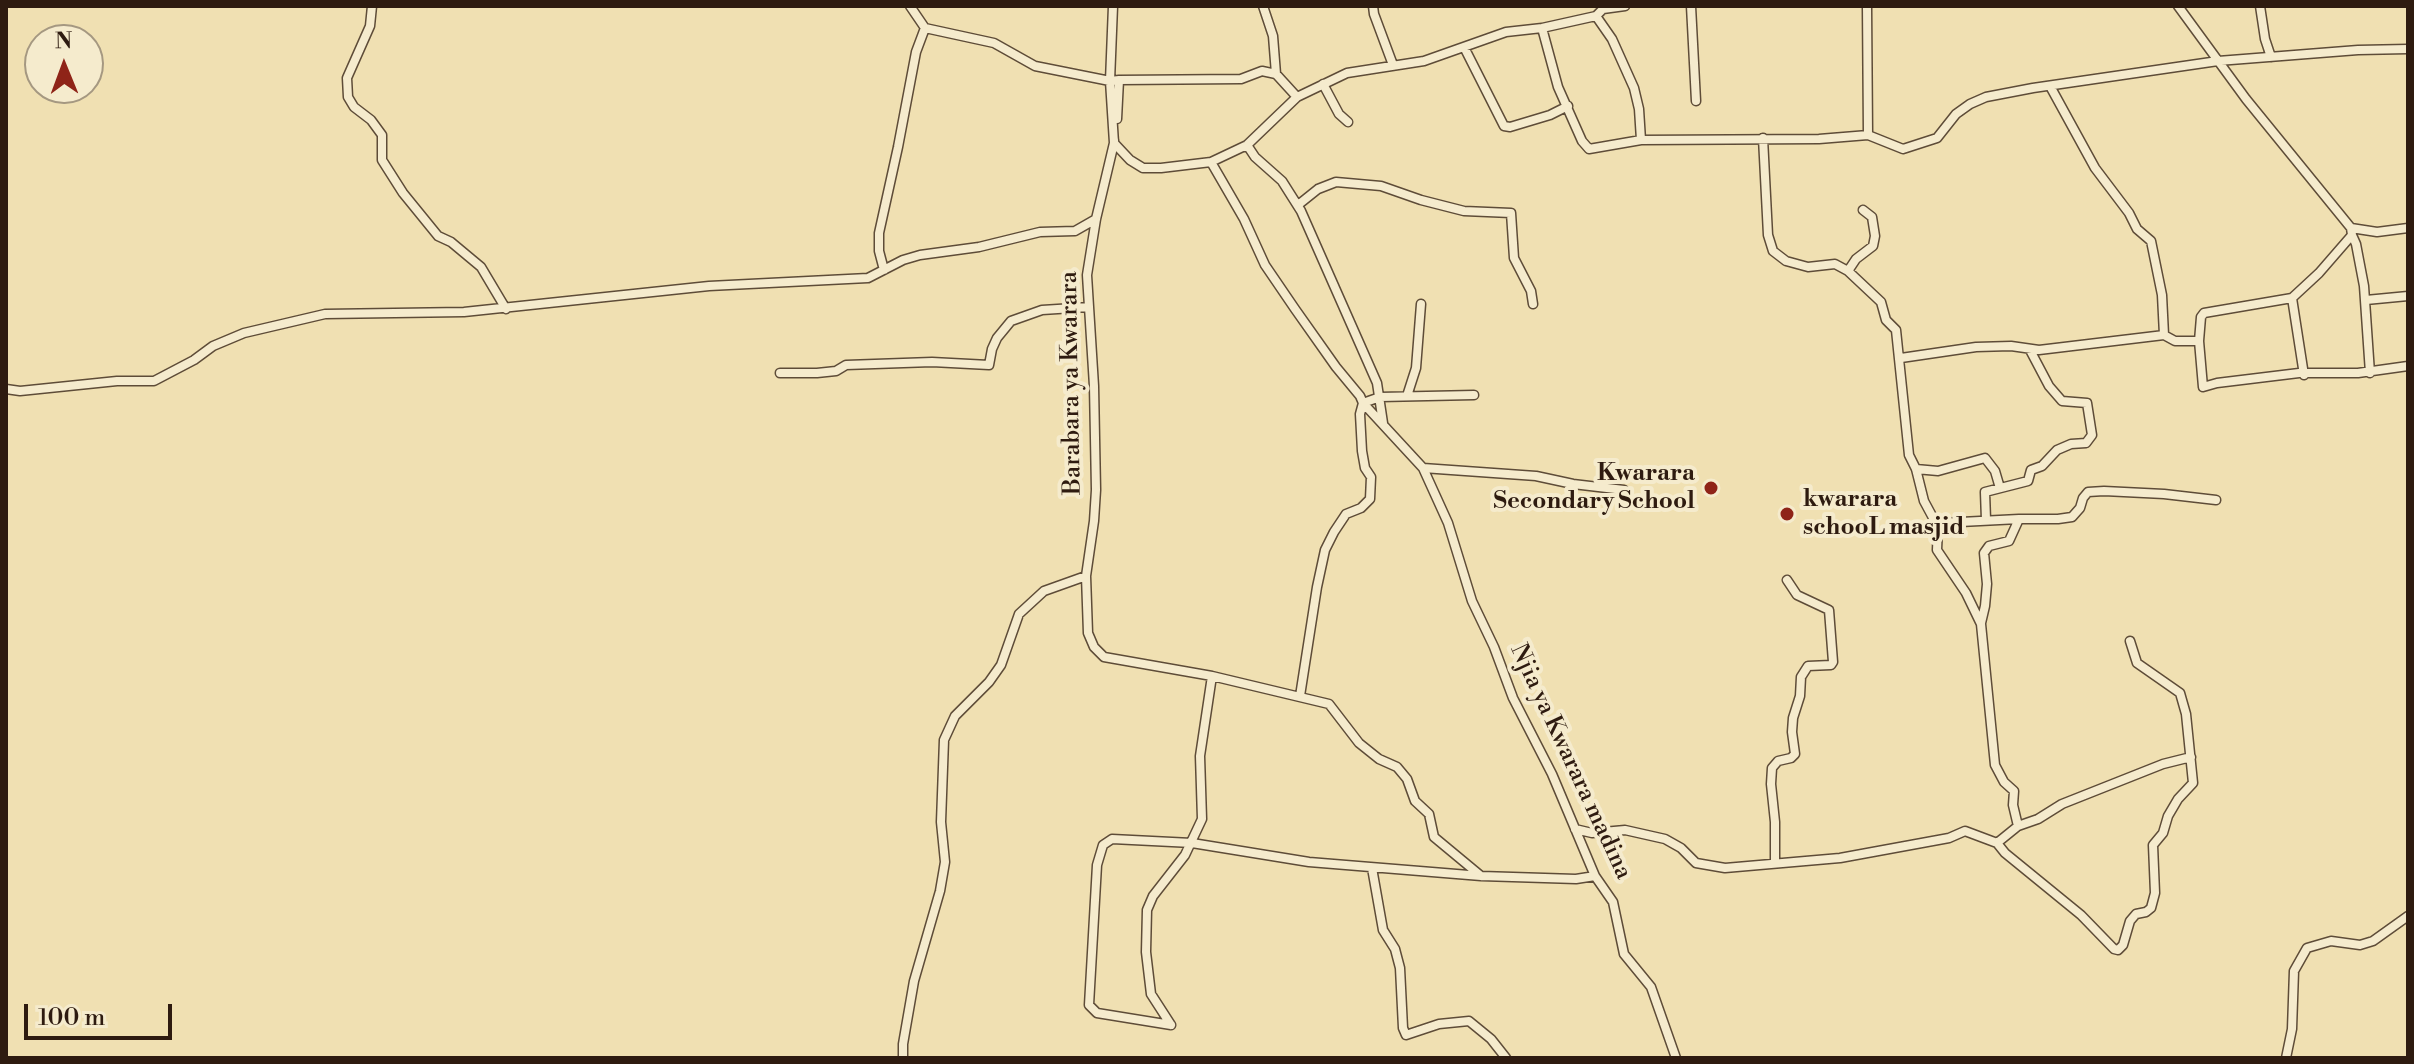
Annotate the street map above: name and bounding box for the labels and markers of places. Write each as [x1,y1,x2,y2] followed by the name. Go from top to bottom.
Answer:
[1493,460,1695,516] place label: Kwarara Secondary School
[1702,479,1720,497] marker: Kwarara Secondary School
[1803,486,1964,542] place label: kwarara schooL masjid
[1778,505,1796,523] marker: kwarara schooL masjid

